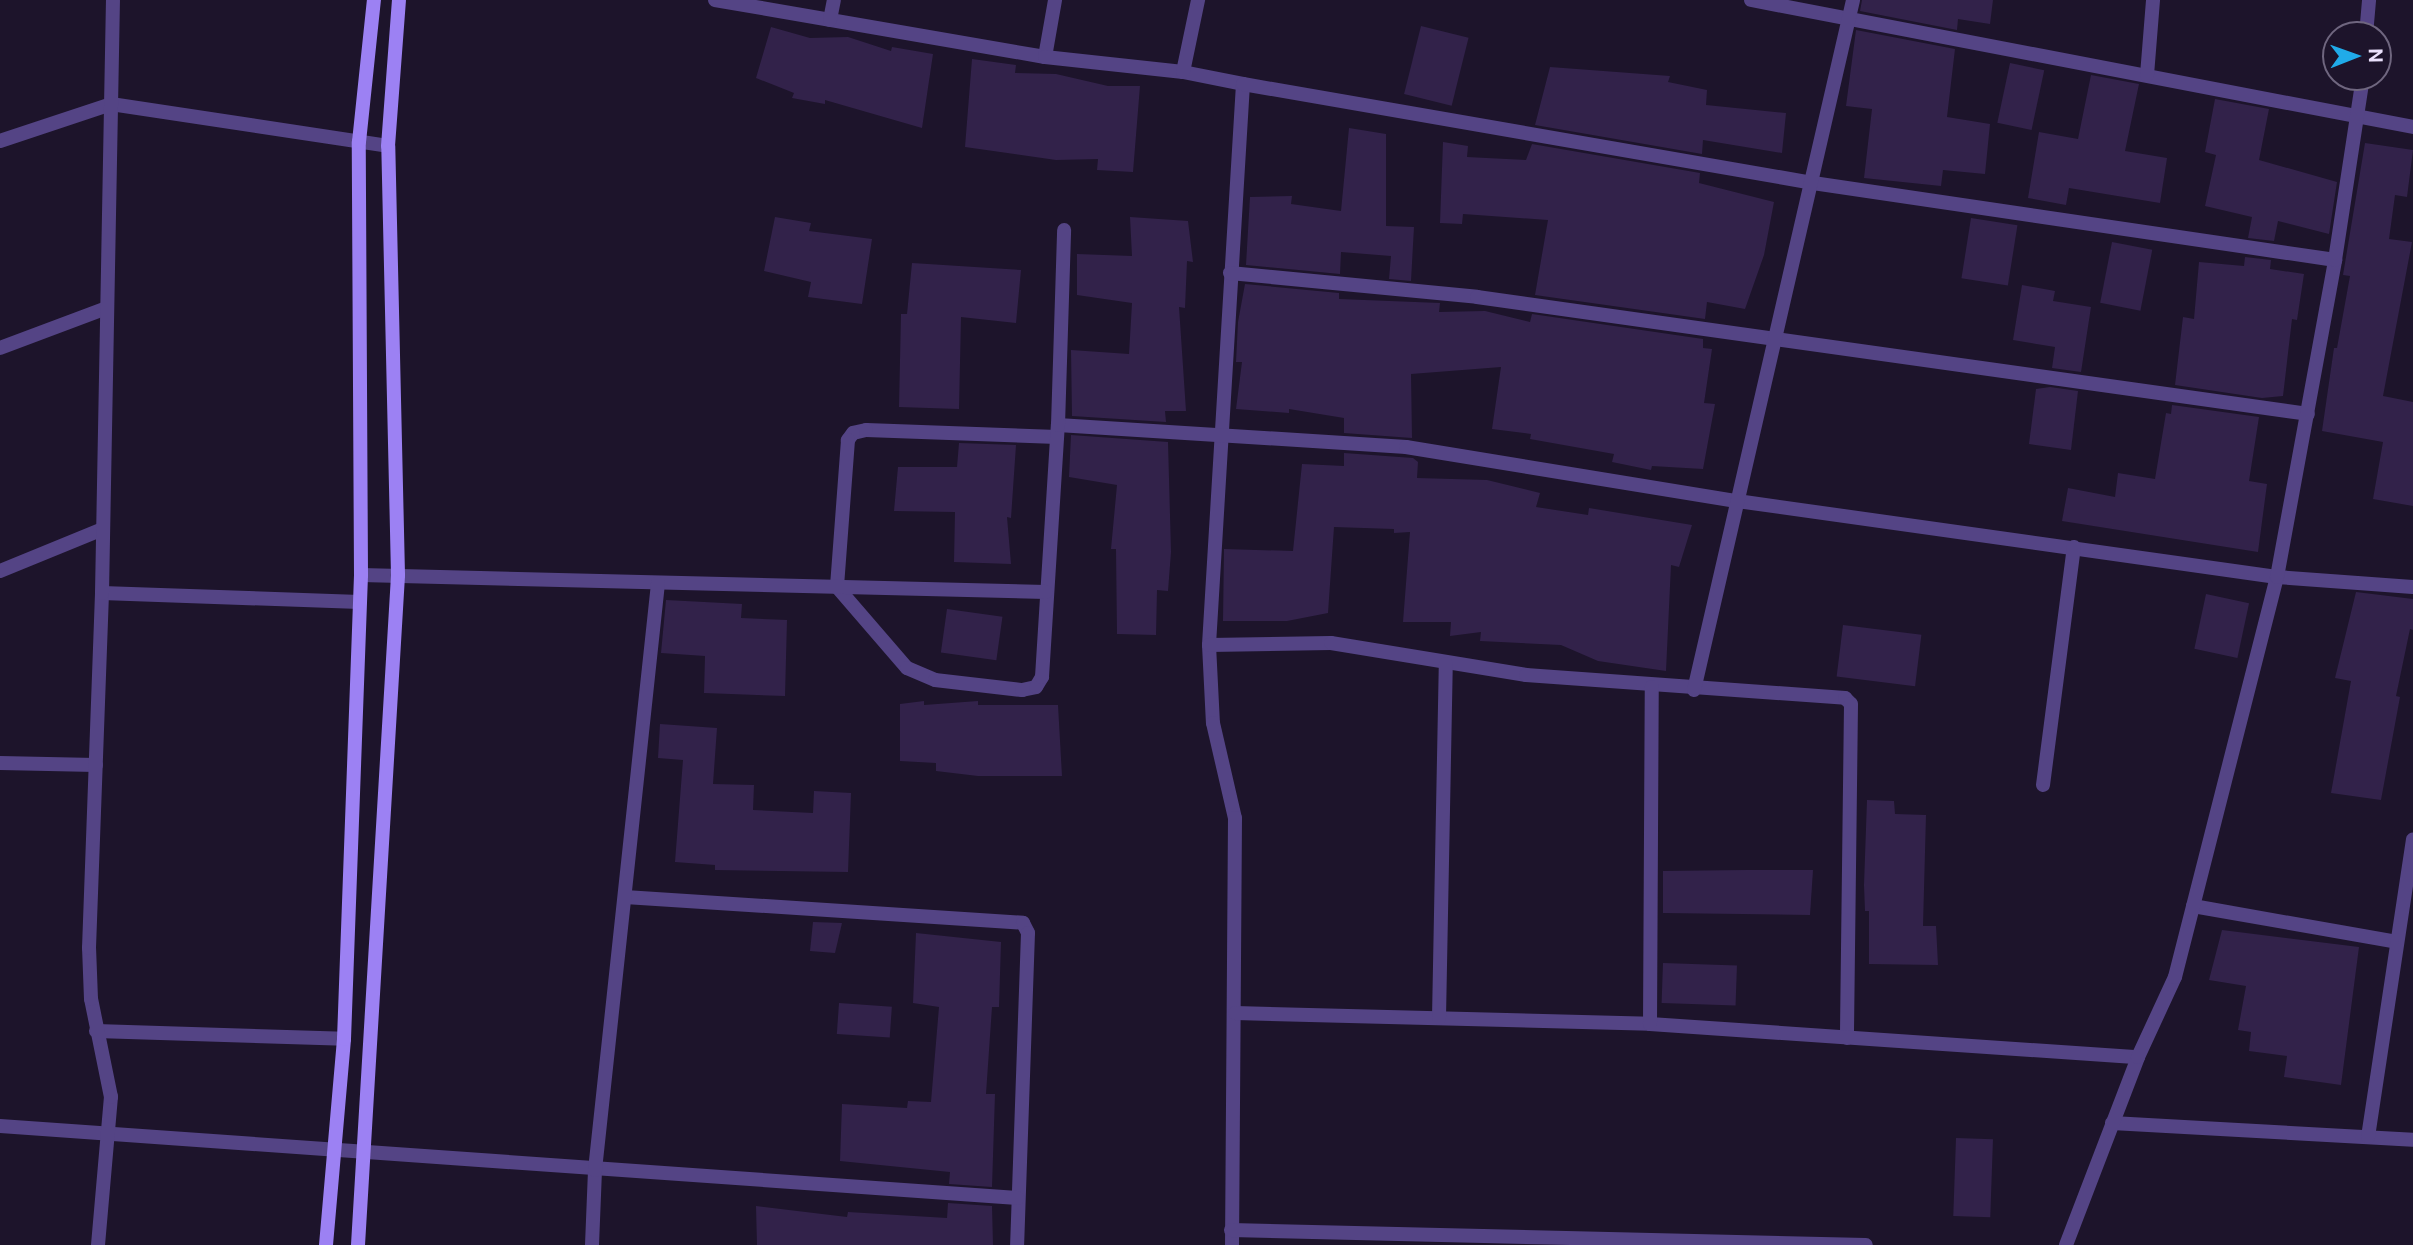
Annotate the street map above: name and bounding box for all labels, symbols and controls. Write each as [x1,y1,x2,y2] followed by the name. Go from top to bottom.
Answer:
[2322,21,2392,91] north arrow
[2365,48,2387,63] text: N

